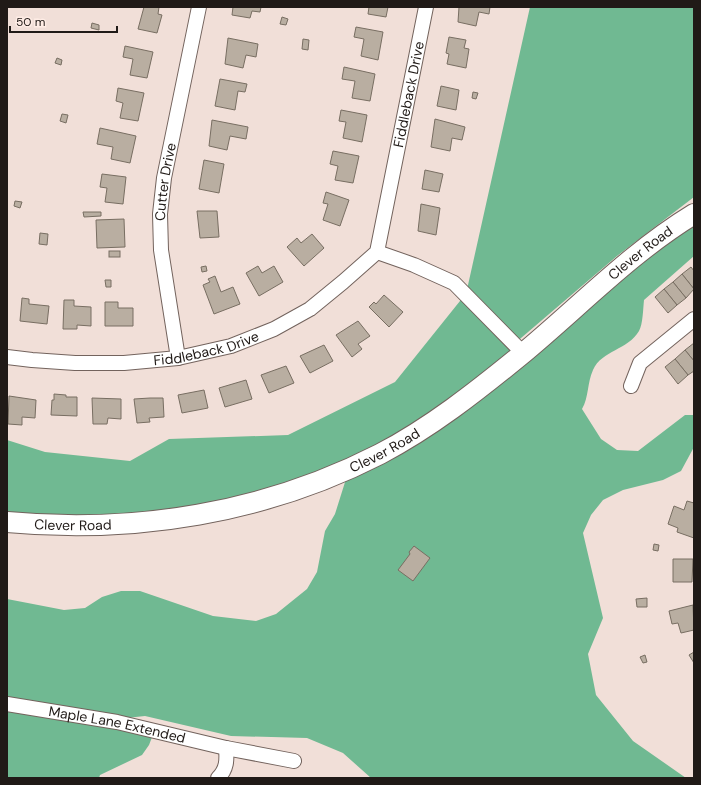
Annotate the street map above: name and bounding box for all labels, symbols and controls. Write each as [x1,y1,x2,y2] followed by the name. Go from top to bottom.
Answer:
[10,8,117,34] scale bar
[16,14,45,30] text: 50 m
[389,40,428,149] street label: Fiddleback Drive
[151,141,180,221] street label: Cutter Drive
[604,222,676,284] street label: Clever Road
[153,327,261,369] street label: Fiddleback Drive
[347,424,423,476] street label: Clever Road
[34,515,112,534] street label: Clever Road
[47,702,187,747] street label: Maple Lane Extended

